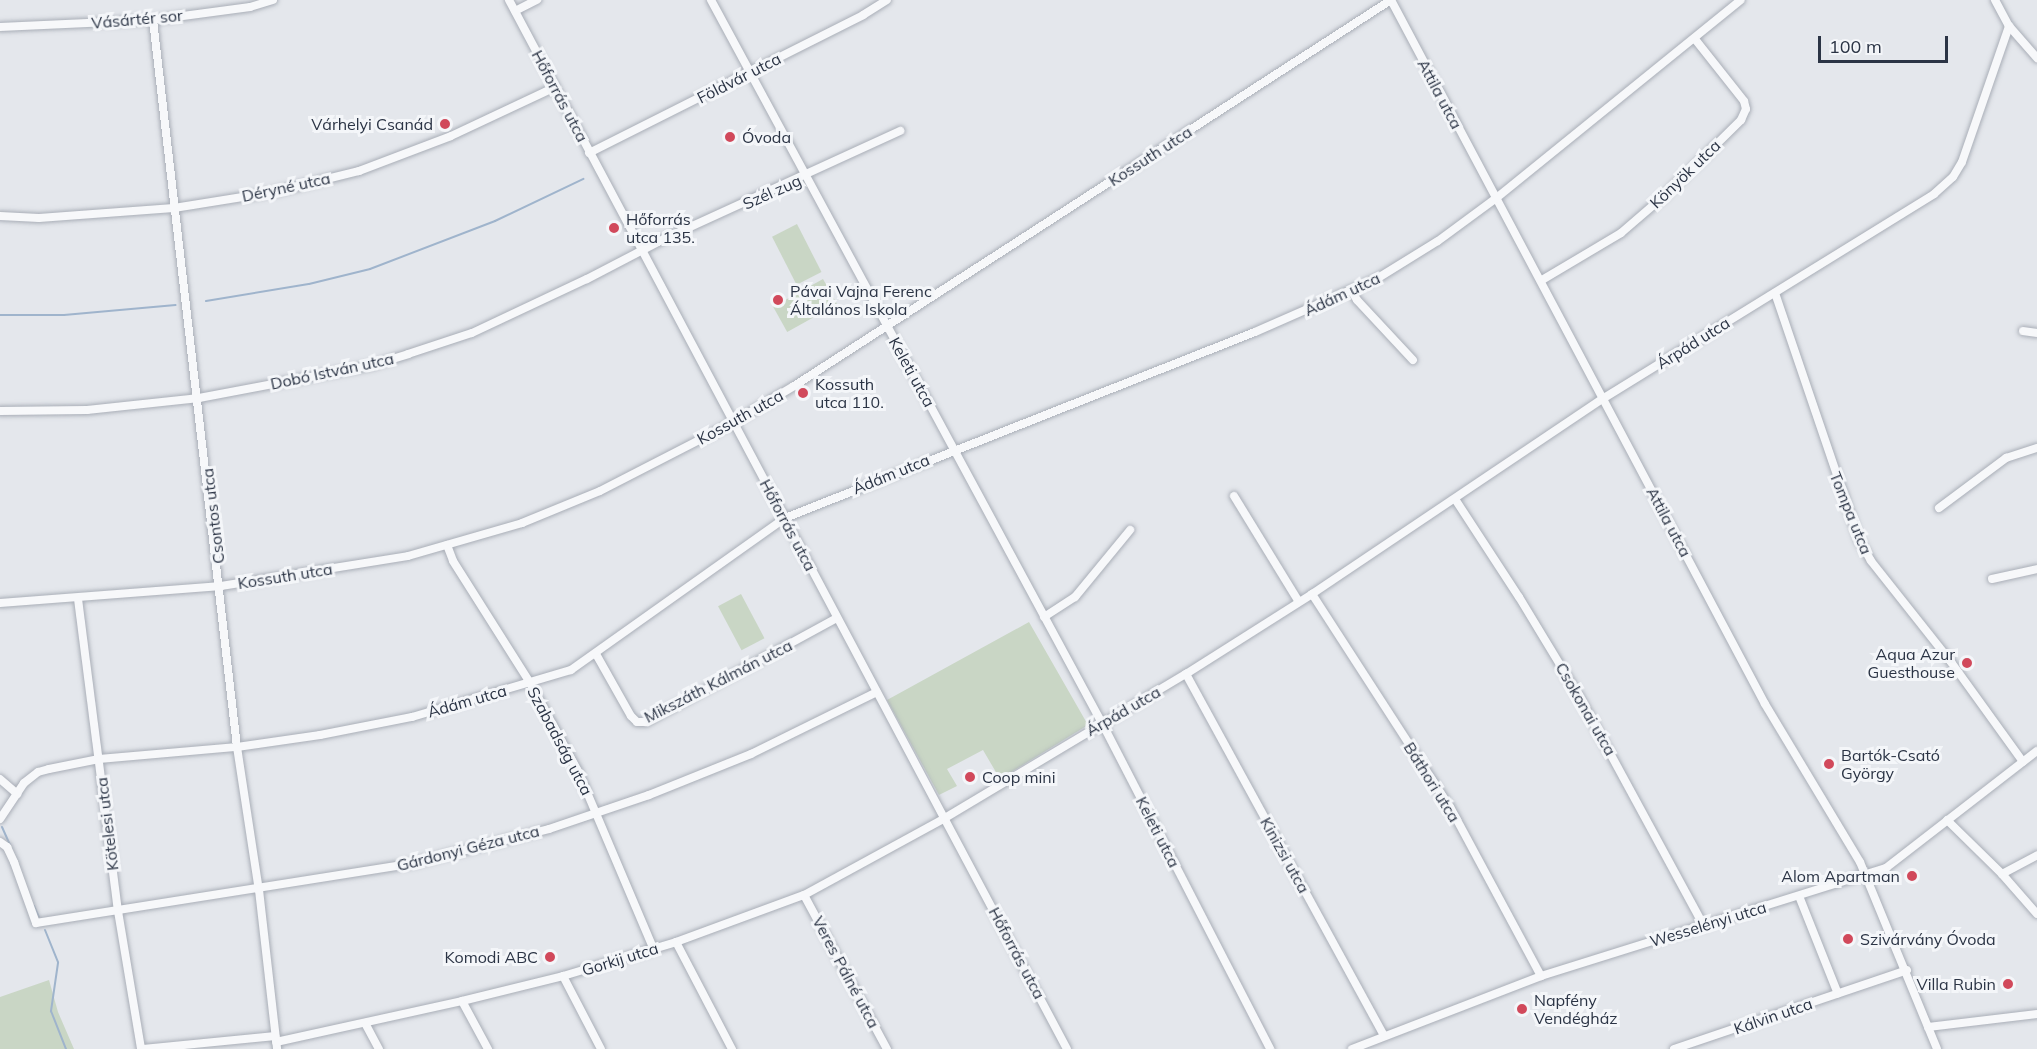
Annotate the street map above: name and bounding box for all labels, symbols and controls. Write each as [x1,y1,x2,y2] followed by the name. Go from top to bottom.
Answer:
[91,5,183,33] street label: Vásártér sor
[1821,24,1952,62] scale bar
[1829,35,1882,58] text: 100 m
[528,47,592,145] street label: Hőforrás utca
[694,49,784,107] street label: Földvár utca
[1414,56,1466,132] street label: Attila utca
[311,114,433,134] place label: Várhelyi Csanád
[438,117,452,131] marker: Várhelyi Csanád
[1105,122,1195,190] street label: Kossuth utca
[742,127,791,147] place label: Óvoda
[723,130,737,144] marker: Óvoda
[1646,136,1724,212] street label: Könyök utca
[240,168,332,206] street label: Déryné utca
[740,171,804,213] street label: Szél zug
[626,209,695,247] place label: Hőforrás utca 135.
[607,221,621,235] marker: Hőforrás utca 135.
[1301,268,1383,320] street label: Ádám utca
[790,281,932,319] place label: Pávai Vajna Ferenc Általános Iskola
[771,293,785,307] marker: Pávai Vajna Ferenc Általános Iskola
[1653,313,1733,373] street label: Árpád utca
[885,334,939,410] street label: Keleti utca
[269,349,395,393] street label: Dobó István utca
[815,374,884,412] place label: Kossuth utca 110.
[694,385,786,449] street label: Kossuth utca
[796,386,810,400] marker: Kossuth utca 110.
[850,450,932,498] street label: Ádám utca
[198,467,228,565] street label: Csontos utca
[1826,469,1876,557] street label: Tompa utca
[756,476,820,574] street label: Hőforrás utca
[1643,484,1695,560] street label: Attila utca
[236,559,334,593] street label: Kossuth utca
[641,635,795,727] street label: Mikszáth Kálmán utca
[1868,644,1955,682] place label: Aqua Azur Guesthouse
[1960,656,1974,670] marker: Aqua Azur Guesthouse
[1552,659,1620,759] street label: Csokonai utca
[425,681,509,721] street label: Ádám utca
[1082,682,1164,740] street label: Árpád utca
[523,683,597,799] street label: Szabadság utca
[1400,739,1464,825] street label: Báthori utca
[1841,745,1940,783] place label: Bartók-Csató György
[1822,757,1836,771] marker: Bartók-Csató György
[982,767,1055,787] place label: Coop mini
[963,770,977,784] marker: Coop mini
[92,776,122,872] street label: Kötelesi utca
[1132,793,1184,871] street label: Keleti utca
[1256,814,1314,896] street label: Kinizsi utca
[395,821,541,875] street label: Gárdonyi Géza utca
[1781,866,1900,886] place label: Alom Apartman
[1905,869,1919,883] marker: Alom Apartman
[1648,897,1768,951] street label: Wesselényi utca
[985,904,1049,1002] street label: Hőforrás utca
[808,913,884,1031] street label: Veres Pálné utca
[1860,929,1996,949] place label: Szivárvány Óvoda
[1841,932,1855,946] marker: Szivárvány Óvoda
[579,938,661,980] street label: Gorkij utca
[445,947,538,967] place label: Komodi ABC
[543,950,557,964] marker: Komodi ABC
[1917,974,1996,994] place label: Villa Rubin
[2001,977,2015,991] marker: Villa Rubin
[1534,990,1618,1028] place label: Napfény Vendégház
[1731,994,1815,1038] street label: Kálvin utca
[1515,1002,1529,1016] marker: Napfény Vendégház

